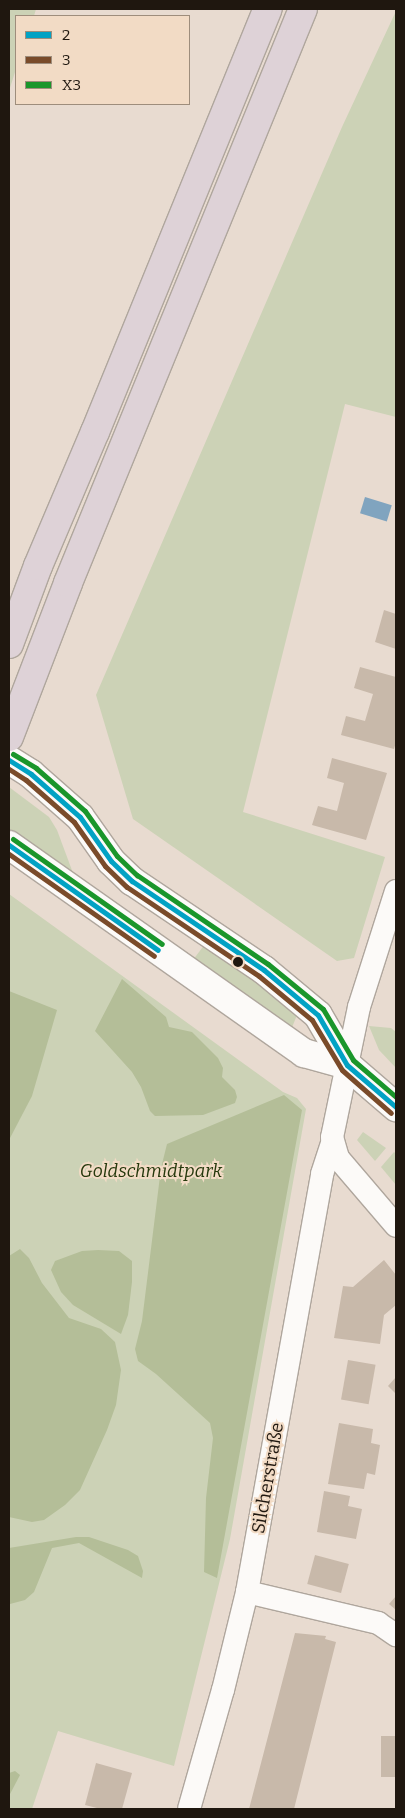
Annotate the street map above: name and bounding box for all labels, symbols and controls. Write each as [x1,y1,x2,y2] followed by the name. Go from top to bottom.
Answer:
[15,15,190,105] legend
[62,26,70,44] text: 2
[62,51,71,69] text: 3
[62,76,81,94] text: X3
[233,957,243,967] unlabelled marker
[80,1160,222,1182] park label: Goldschmidtpark
[248,1421,288,1535] street label: Silcherstraße

